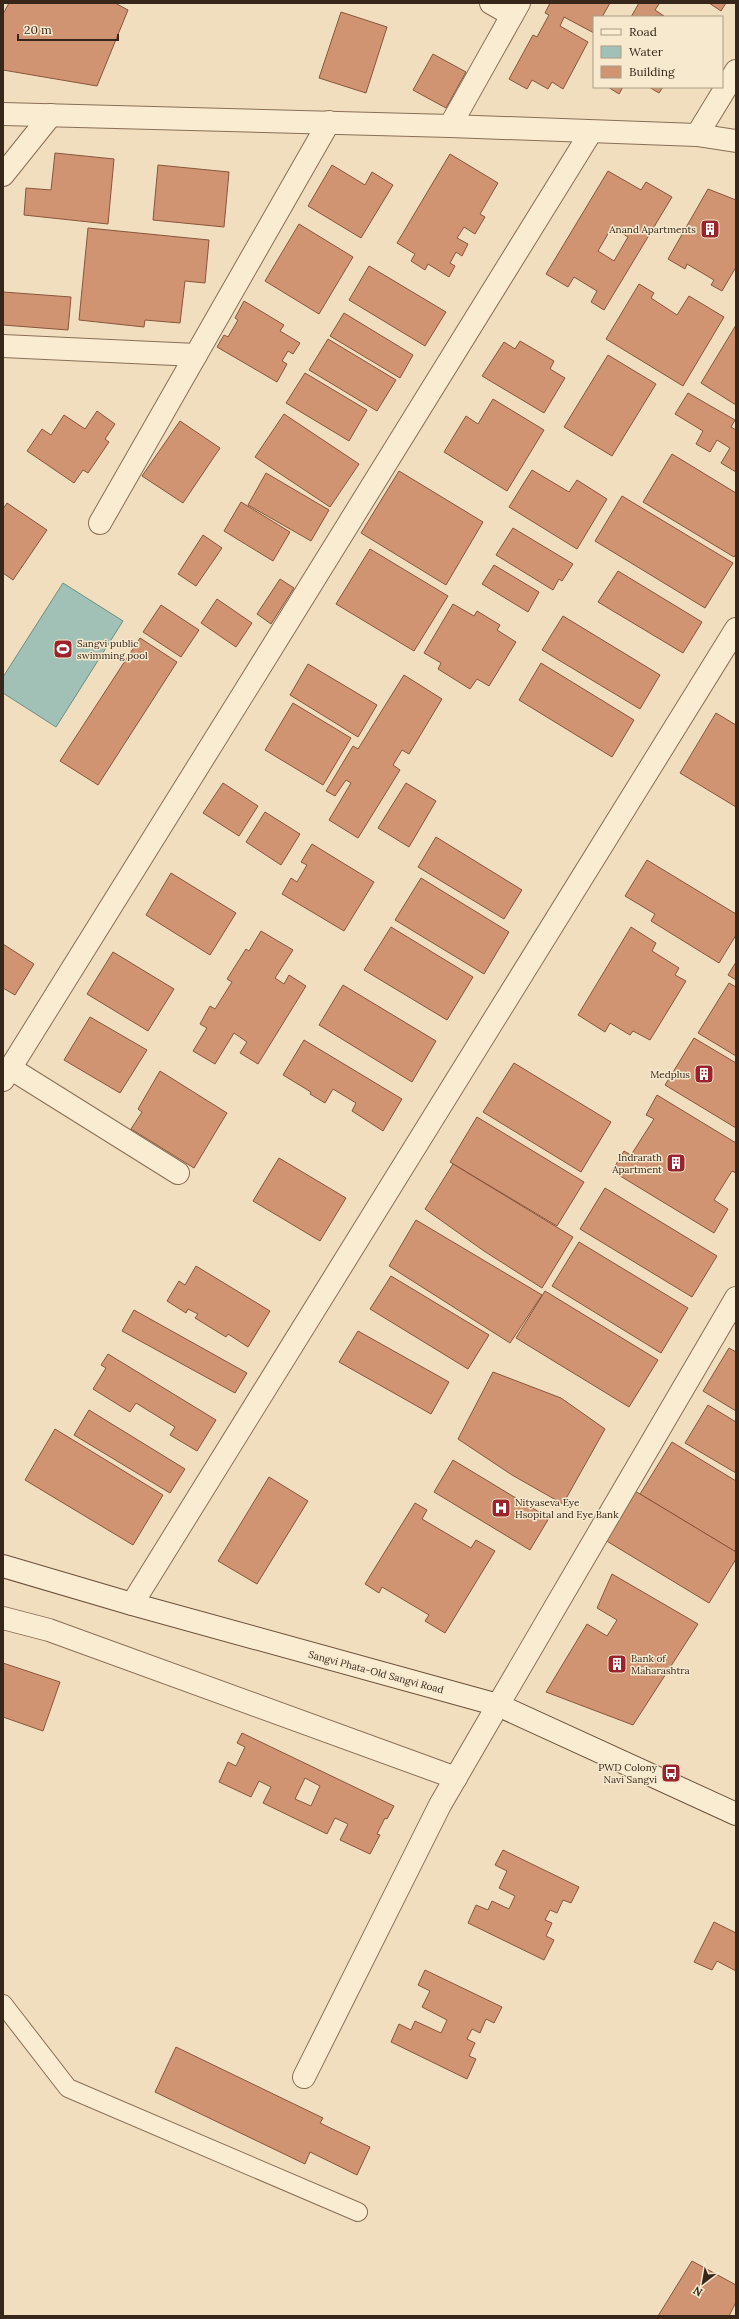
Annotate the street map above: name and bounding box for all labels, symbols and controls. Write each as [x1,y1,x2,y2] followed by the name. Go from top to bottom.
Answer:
[18,16,118,42] scale bar
[593,16,723,88] legend
[24,22,52,37] text: 20 m
[629,24,657,39] text: Road
[629,44,664,59] text: Water
[629,64,675,79] text: Building
[699,218,721,240] building icon: Anand Apartments
[608,223,696,236] place label: Anand Apartments
[77,637,148,662] place label: Sangvi public swimming pool
[52,638,74,660] sports icon: Sangvi public swimming pool
[693,1063,715,1085] building icon: Medplus
[650,1068,690,1081] place label: Medplus
[611,1151,662,1176] place label: Indrarath Apartment
[665,1152,687,1174] building icon: Indrarath Apartment
[515,1496,619,1521] place label: Nityaseva Eye Hsopital and Eye Bank
[490,1497,512,1519] hospital icon: Nityaseva Eye Hsopital and Eye Bank
[307,1648,445,1696] street label: Sangvi Phata-Old Sangvi Road
[631,1652,690,1677] place label: Bank of Maharashtra
[606,1653,628,1675] building icon: Bank of Maharashtra
[598,1761,658,1786] place label: PWD Colony Navi Sangvi
[660,1762,682,1784] bus stop icon: PWD Colony Navi Sangvi
[683,2263,723,2303] north arrow
[690,2283,705,2300] text: N

